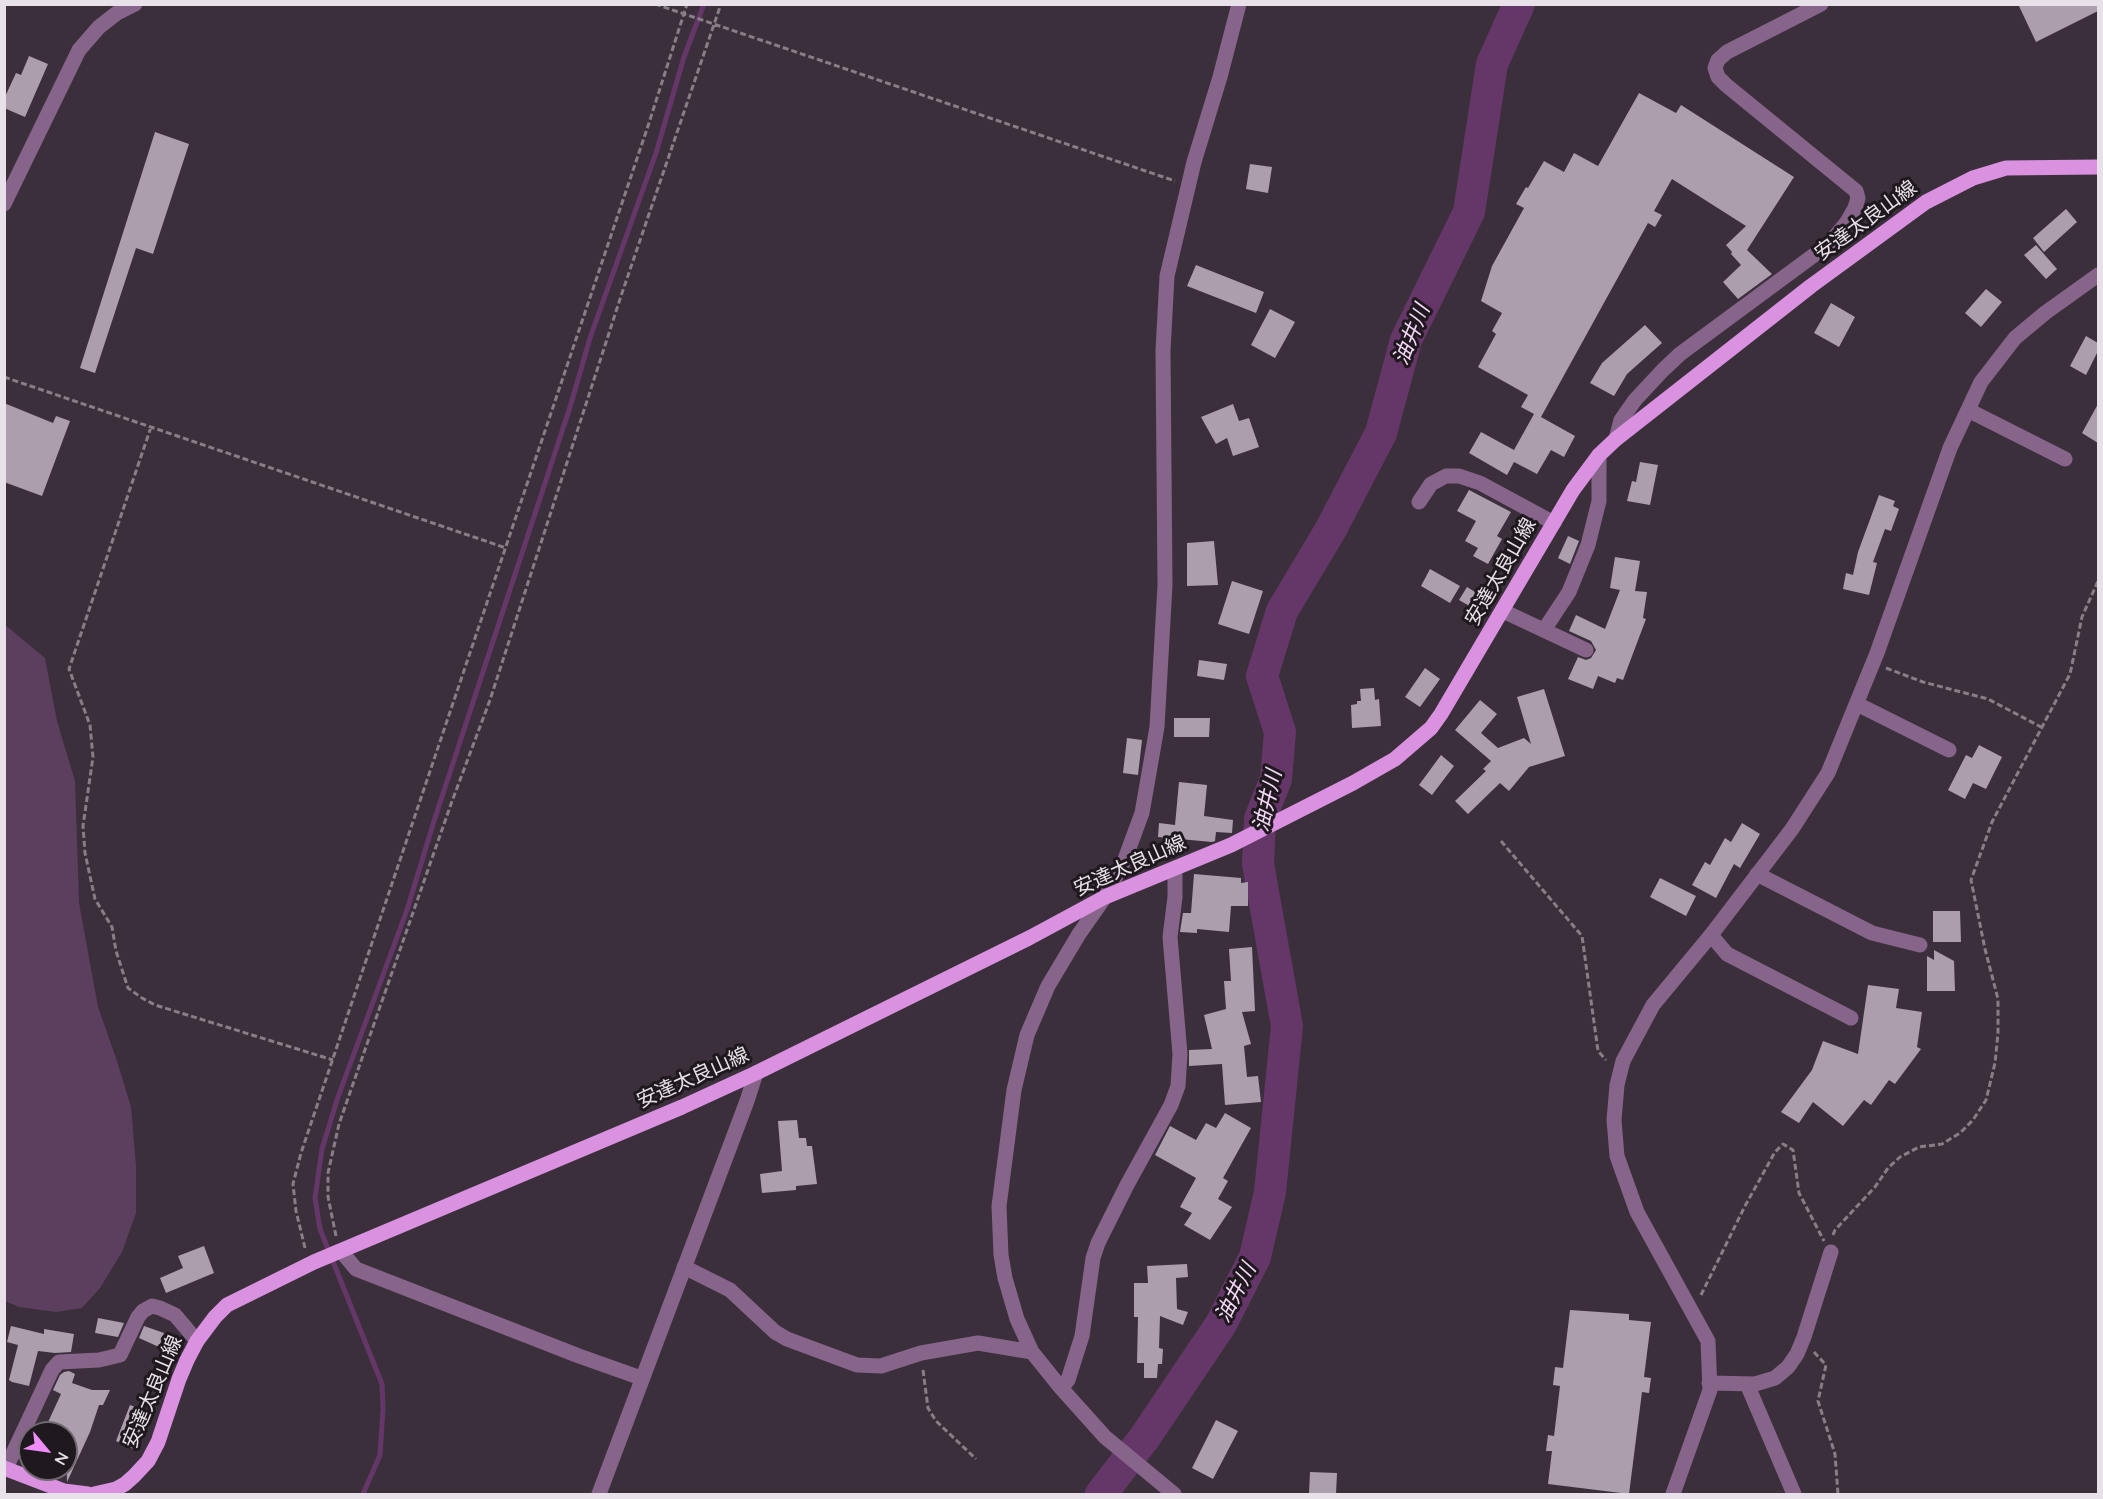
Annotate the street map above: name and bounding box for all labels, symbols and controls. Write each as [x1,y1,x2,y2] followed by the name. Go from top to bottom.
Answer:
[1810,176,1922,266] street label: 安達太良山線
[1389,301,1435,369] water label: 油井川
[1461,514,1541,630] street label: 安達太良山線
[1249,767,1287,835] water label: 油井川
[1070,831,1190,901] street label: 安達太良山線
[633,1043,753,1113] street label: 安達太良山線
[1210,1259,1262,1327] water label: 油井川
[119,1332,187,1452] street label: 安達太良山線
[18,1421,78,1481] north arrow
[50,1449,74,1469] text: N

